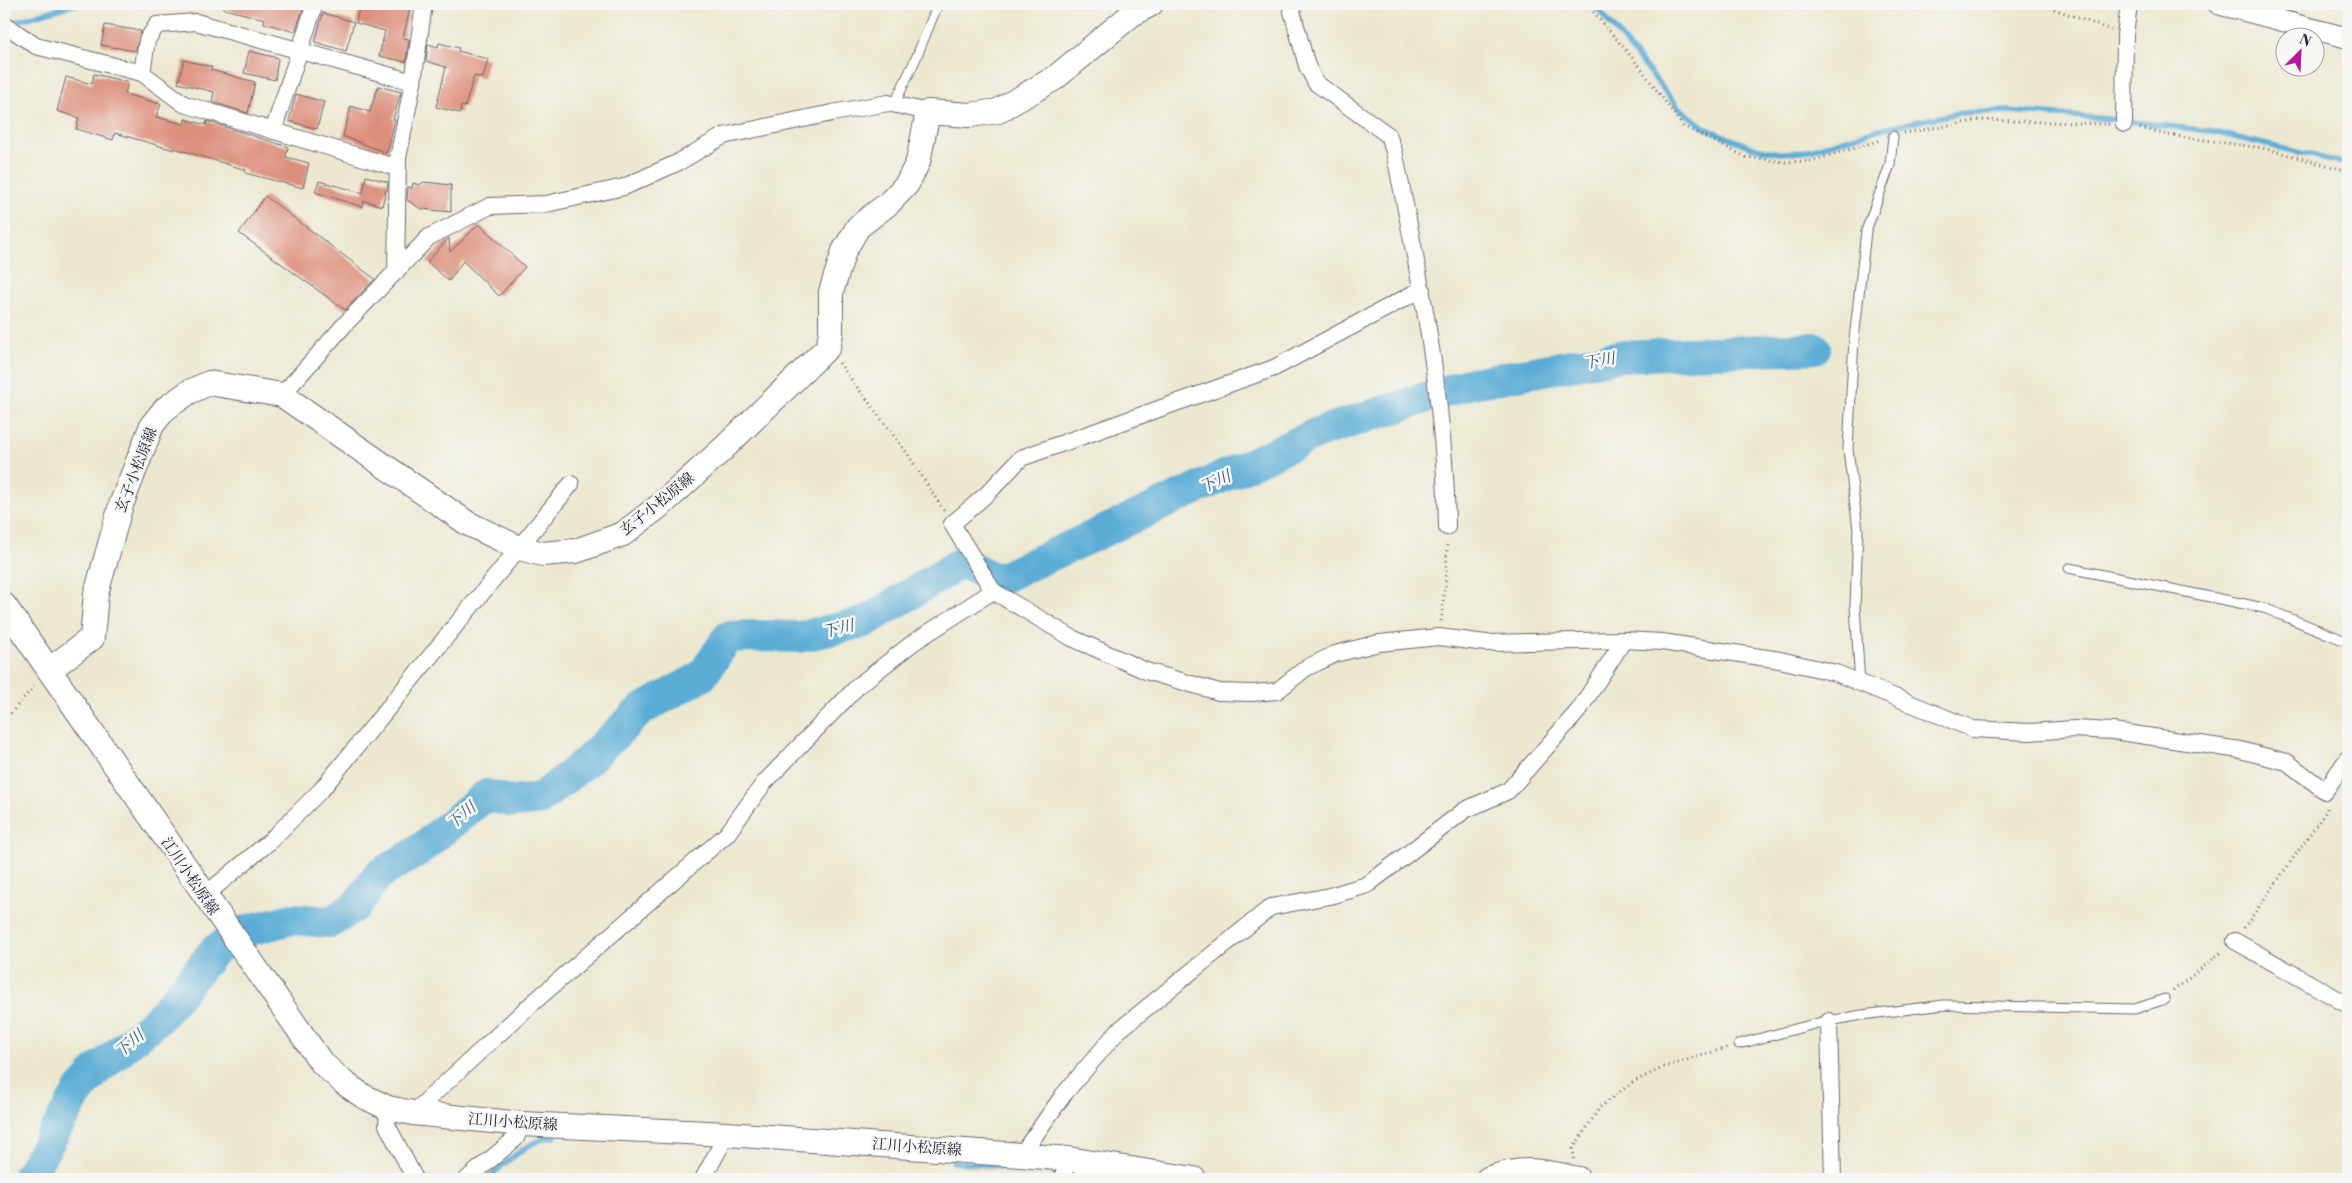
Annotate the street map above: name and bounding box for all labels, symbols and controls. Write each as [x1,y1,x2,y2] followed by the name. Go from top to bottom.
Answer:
[2274,28,2324,78] north arrow
[2296,31,2314,52] text: N
[1582,348,1619,374] water label: 下川
[111,425,161,516] street label: 玄子小松原線
[1197,465,1236,498] water label: 下川
[616,469,698,540] street label: 玄子小松原線
[820,615,858,642] water label: 下川
[443,797,482,834] water label: 下川
[157,834,223,919] street label: 江川小松原線
[111,1025,150,1062] water label: 下川
[467,1110,559,1135] street label: 江川小松原線
[871,1135,963,1160] street label: 江川小松原線

